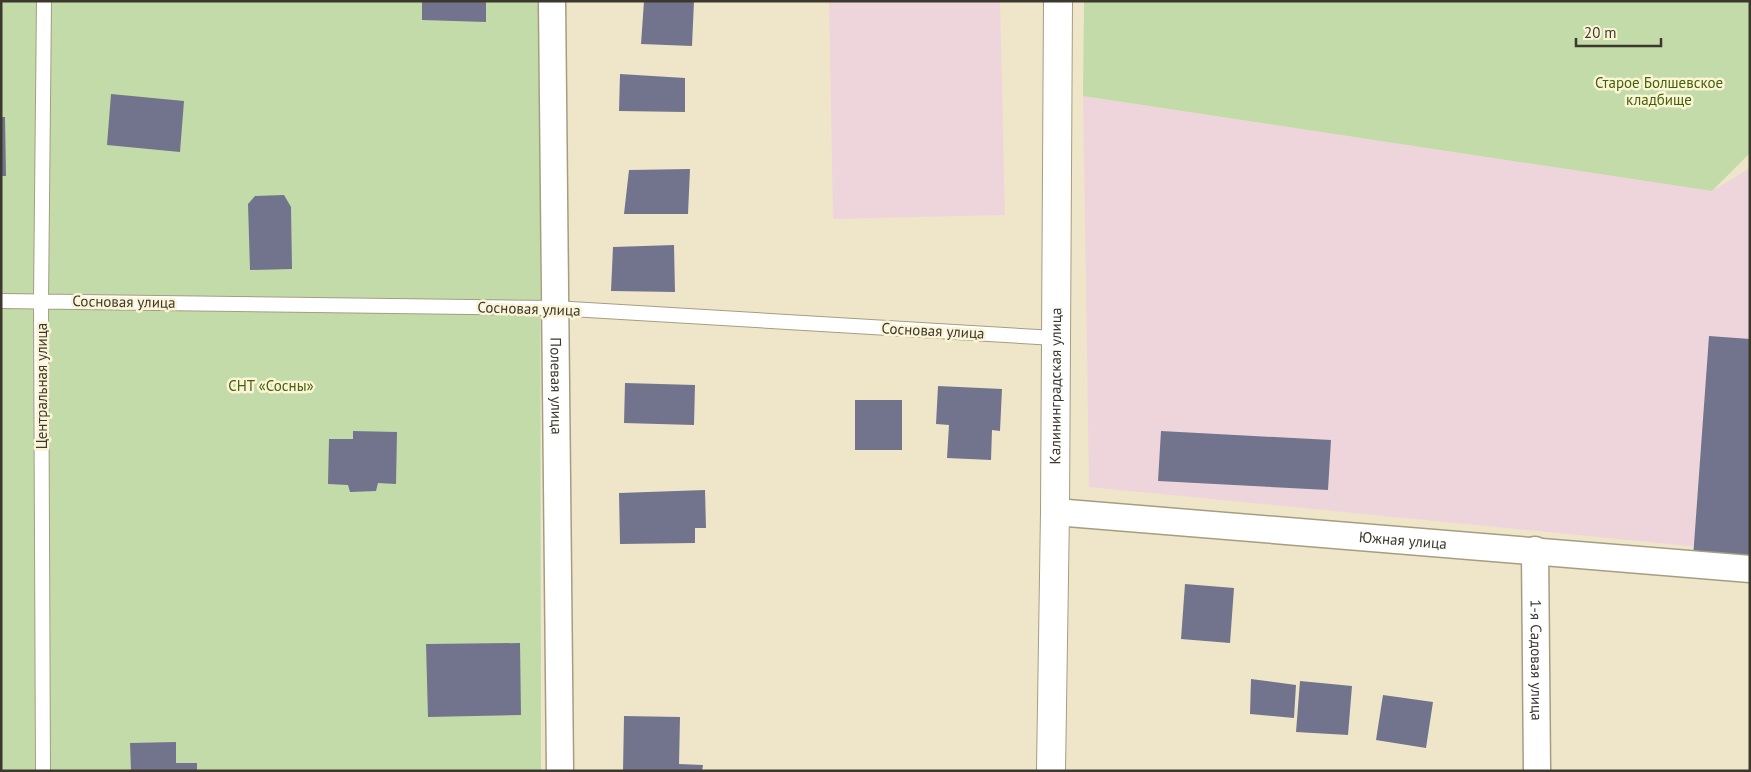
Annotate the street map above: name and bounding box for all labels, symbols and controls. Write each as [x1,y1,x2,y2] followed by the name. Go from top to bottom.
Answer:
[1576,15,1661,47] scale bar
[1584,23,1617,42] text: 20 m
[1595,73,1723,109] park label: Старое Болшевское кладбище
[72,291,176,312] street label: Сосновая улица
[477,297,581,320] street label: Сосновая улица
[1045,308,1065,464] street label: Калининградская улица
[881,318,985,343] street label: Сосновая улица
[32,323,51,449] street label: Центральная улица
[546,337,567,435] street label: Полевая улица
[228,376,314,395] park label: СНТ «Сосны»
[1358,527,1448,553] street label: Южная улица
[1526,599,1547,721] street label: 1-я Садовая улица

